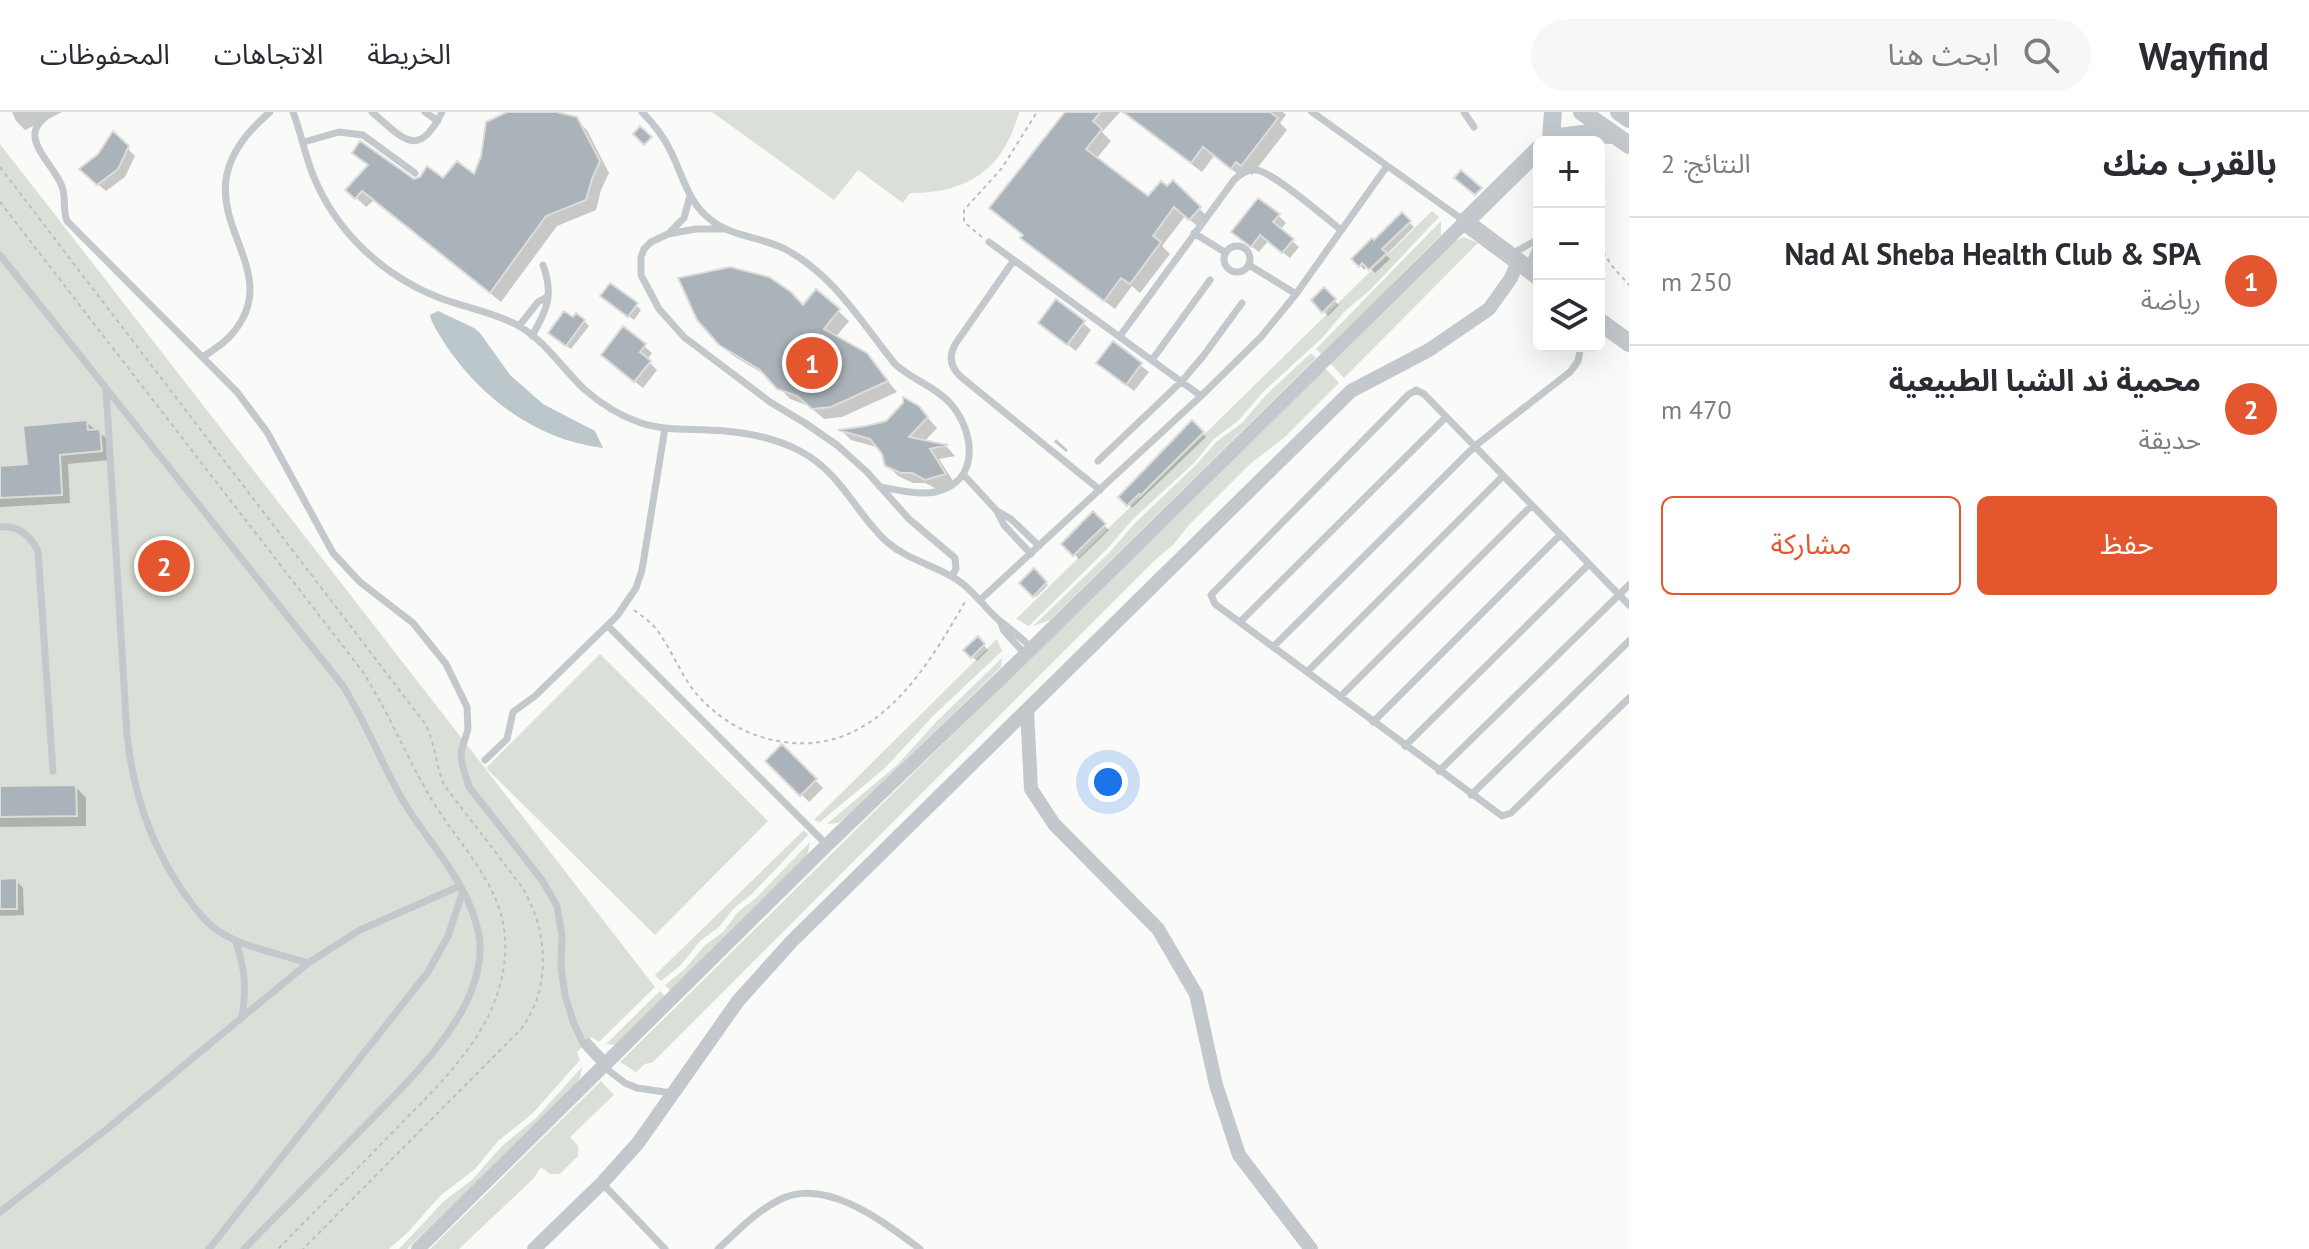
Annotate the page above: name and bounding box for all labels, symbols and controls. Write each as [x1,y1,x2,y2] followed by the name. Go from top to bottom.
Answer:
[1531,19,2091,91] search box
[2139,31,2269,80] text: Wayfind
[2019,33,2063,77] icon: search
[1887,34,1999,73] text: ابحث هنا
[40,35,170,72] text: المحفوظات
[214,35,323,72] text: الاتجاهات
[367,35,451,72] text: الخريطة
[1533,136,1605,352] map controls
[1533,136,1605,208] button: +
[2103,140,2277,184] text: بالقرب منك
[1661,147,1751,180] text: النتائج: 2
[1533,208,1605,280] button: −
[1784,234,2201,273] text: Nad Al Sheba Health Club & SPA
[1661,265,1732,298] text: 250 m
[2244,265,2258,298] text: 1
[1533,280,1605,352] button: layers
[2141,283,2201,316] text: رياضة
[786,333,838,393] pin: 1
[1889,360,2201,399] text: محمية ند الشبا الطبيعية
[1661,393,1732,426] text: 470 m
[2244,393,2258,426] text: 2
[2139,423,2201,456] text: حديقة
[1661,496,1961,595] button: مشاركة
[1977,496,2277,595] button: حفظ
[138,536,190,596] pin: 2
[1088,762,1128,802] your location

